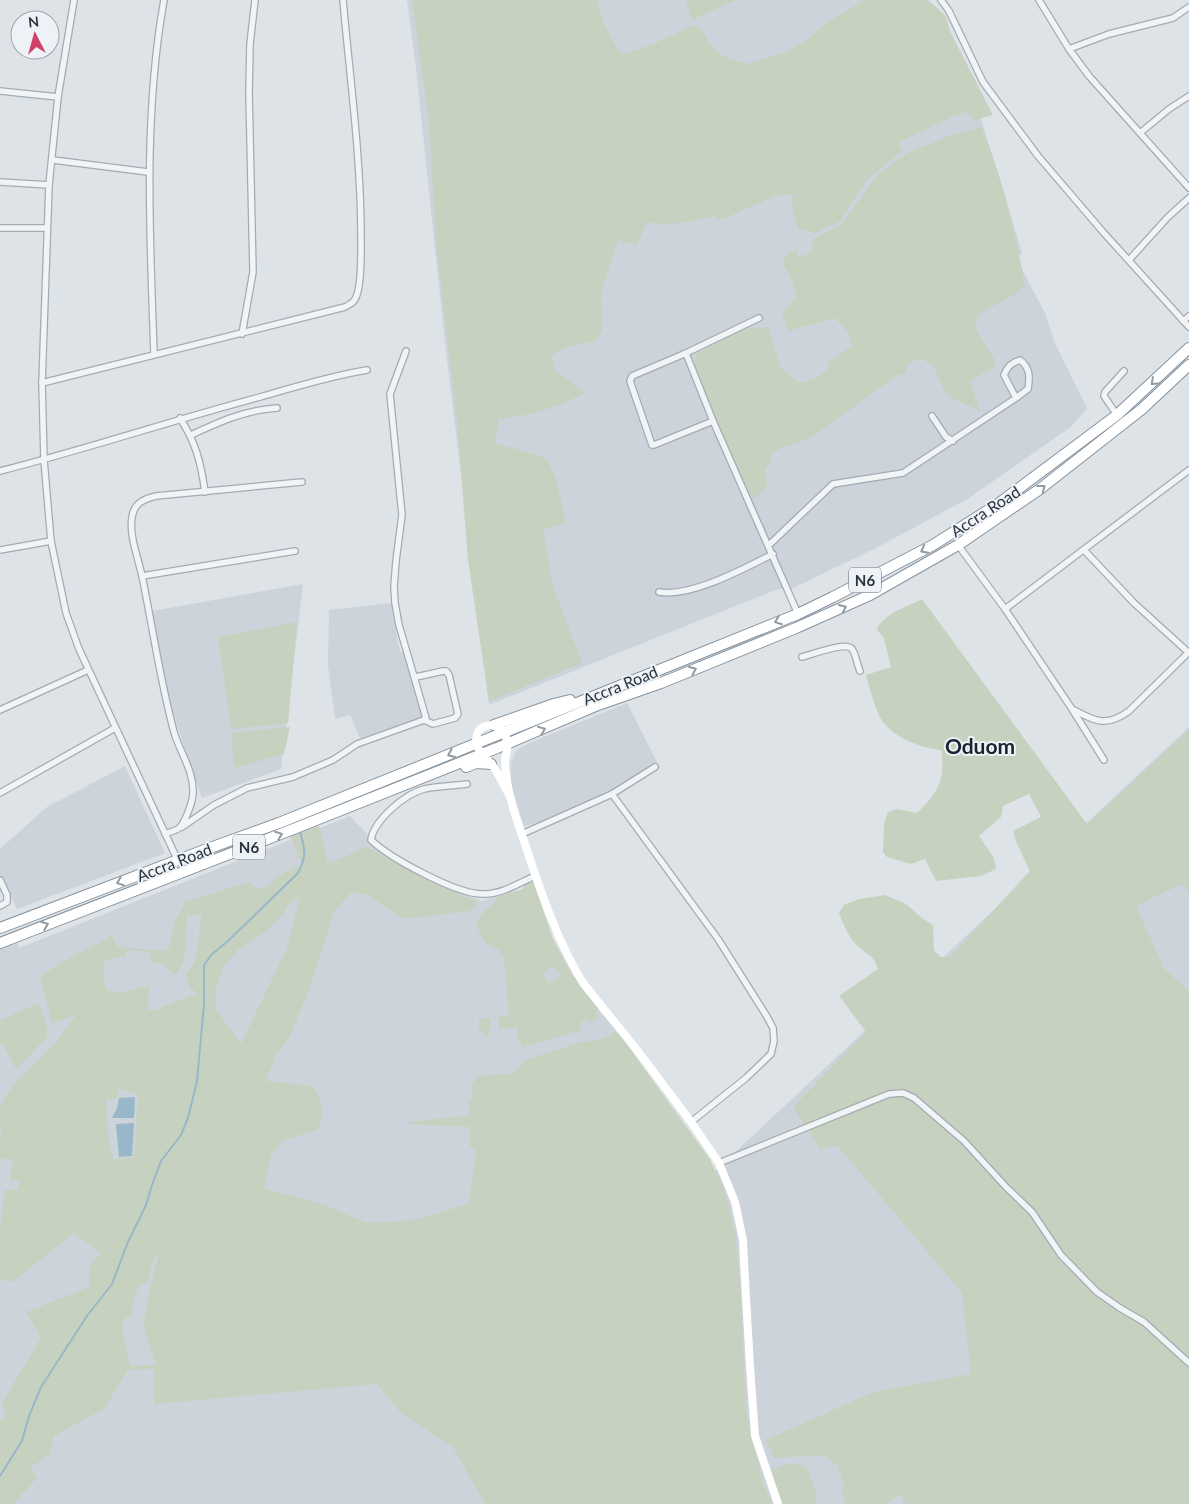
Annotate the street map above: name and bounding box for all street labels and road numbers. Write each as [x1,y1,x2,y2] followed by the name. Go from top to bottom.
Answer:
[947,482,1023,540] street label: Accra Road
[849,568,881,592] road number: N6
[580,661,660,709] street label: Accra Road
[233,834,265,860] road number: N6
[134,839,214,885] street label: Accra Road

